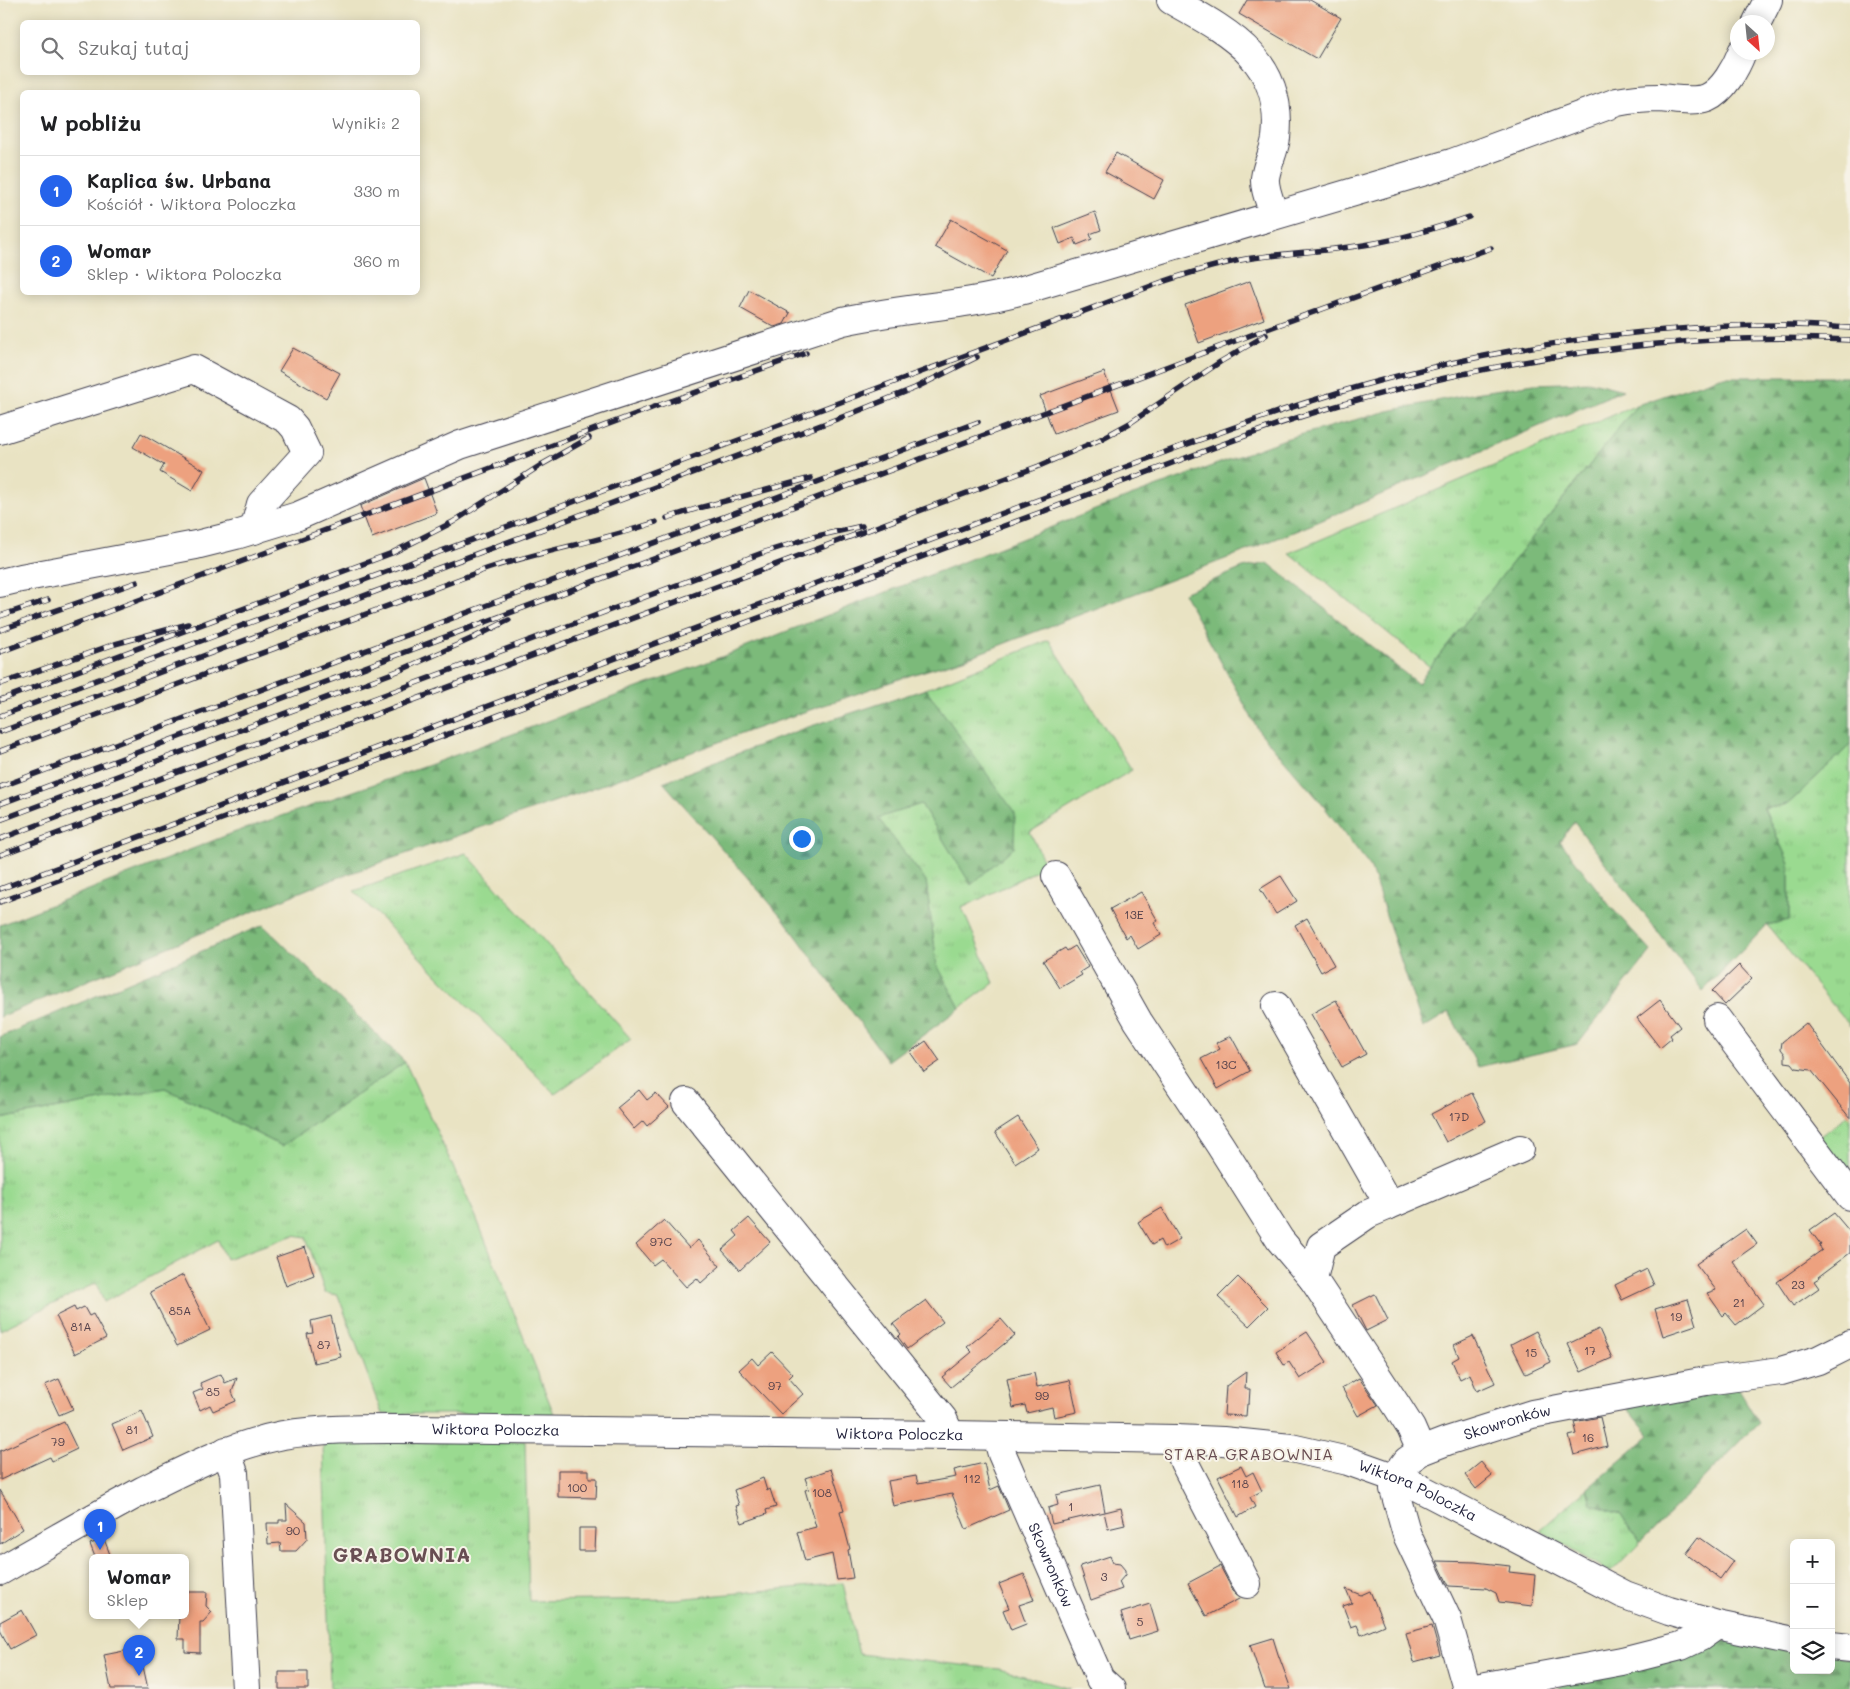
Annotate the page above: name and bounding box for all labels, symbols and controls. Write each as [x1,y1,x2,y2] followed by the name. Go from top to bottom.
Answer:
[1730,15,1775,60] north arrow
[20,20,420,75] search box
[38,34,66,62] icon: search
[78,35,189,60] text: Szukaj tutaj
[40,109,141,136] text: W pobliżu
[331,112,400,133] text: Wyniki: 2
[87,168,271,193] text: Kaplica św. Urbana
[52,180,60,201] text: 1
[354,180,400,201] text: 330 m
[87,193,297,214] text: Kościół · Wiktora Poloczka
[87,238,151,263] text: Womar
[52,250,60,271] text: 2
[353,250,400,271] text: 360 m
[87,263,282,284] text: Sklep · Wiktora Poloczka
[789,826,815,852] your location
[1124,906,1144,922] house number: 13E
[1216,1056,1237,1072] house number: 13C
[1449,1108,1469,1124] house number: 17D
[650,1233,673,1249] house number: 97C
[1791,1276,1805,1292] house number: 23
[1733,1294,1745,1310] house number: 21
[169,1302,191,1318] house number: 85A
[1670,1308,1682,1324] house number: 19
[71,1318,91,1334] house number: 81A
[317,1336,331,1352] house number: 87
[1584,1342,1596,1358] house number: 17
[1525,1344,1537,1360] house number: 15
[768,1377,782,1393] house number: 97
[206,1383,220,1399] house number: 85
[1035,1387,1049,1403] house number: 99
[1461,1400,1553,1444] street label: Skowronków
[431,1418,560,1440] street label: Wiktora Poloczka
[126,1421,138,1437] house number: 81
[835,1423,964,1444] street label: Wiktora Poloczka
[1582,1429,1594,1445] house number: 16
[51,1433,65,1449] house number: 79
[1164,1443,1334,1464] district label: STARA GRABOWNIA
[1356,1454,1481,1525] street label: Wiktora Poloczka
[963,1470,981,1486] house number: 112
[1231,1475,1249,1491] house number: 118
[567,1479,588,1495] house number: 100
[812,1484,832,1500] house number: 108
[1068,1498,1074,1514] house number: 1
[84,1509,116,1550] pin: 1
[1024,1519,1079,1610] street label: Skowronków
[286,1522,301,1538] house number: 90
[1790,1539,1835,1674] map controls
[1790,1539,1835,1584] button: +
[333,1541,471,1567] district label: GRABOWNIA
[89,1554,189,1619] popup
[107,1564,171,1589] text: Womar
[1100,1568,1108,1584] house number: 3
[1790,1584,1835,1629] button: −
[107,1589,148,1610] text: Sklep
[1137,1613,1144,1629] house number: 5
[1790,1629,1835,1674] button: layers
[123,1635,155,1676] pin: 2

